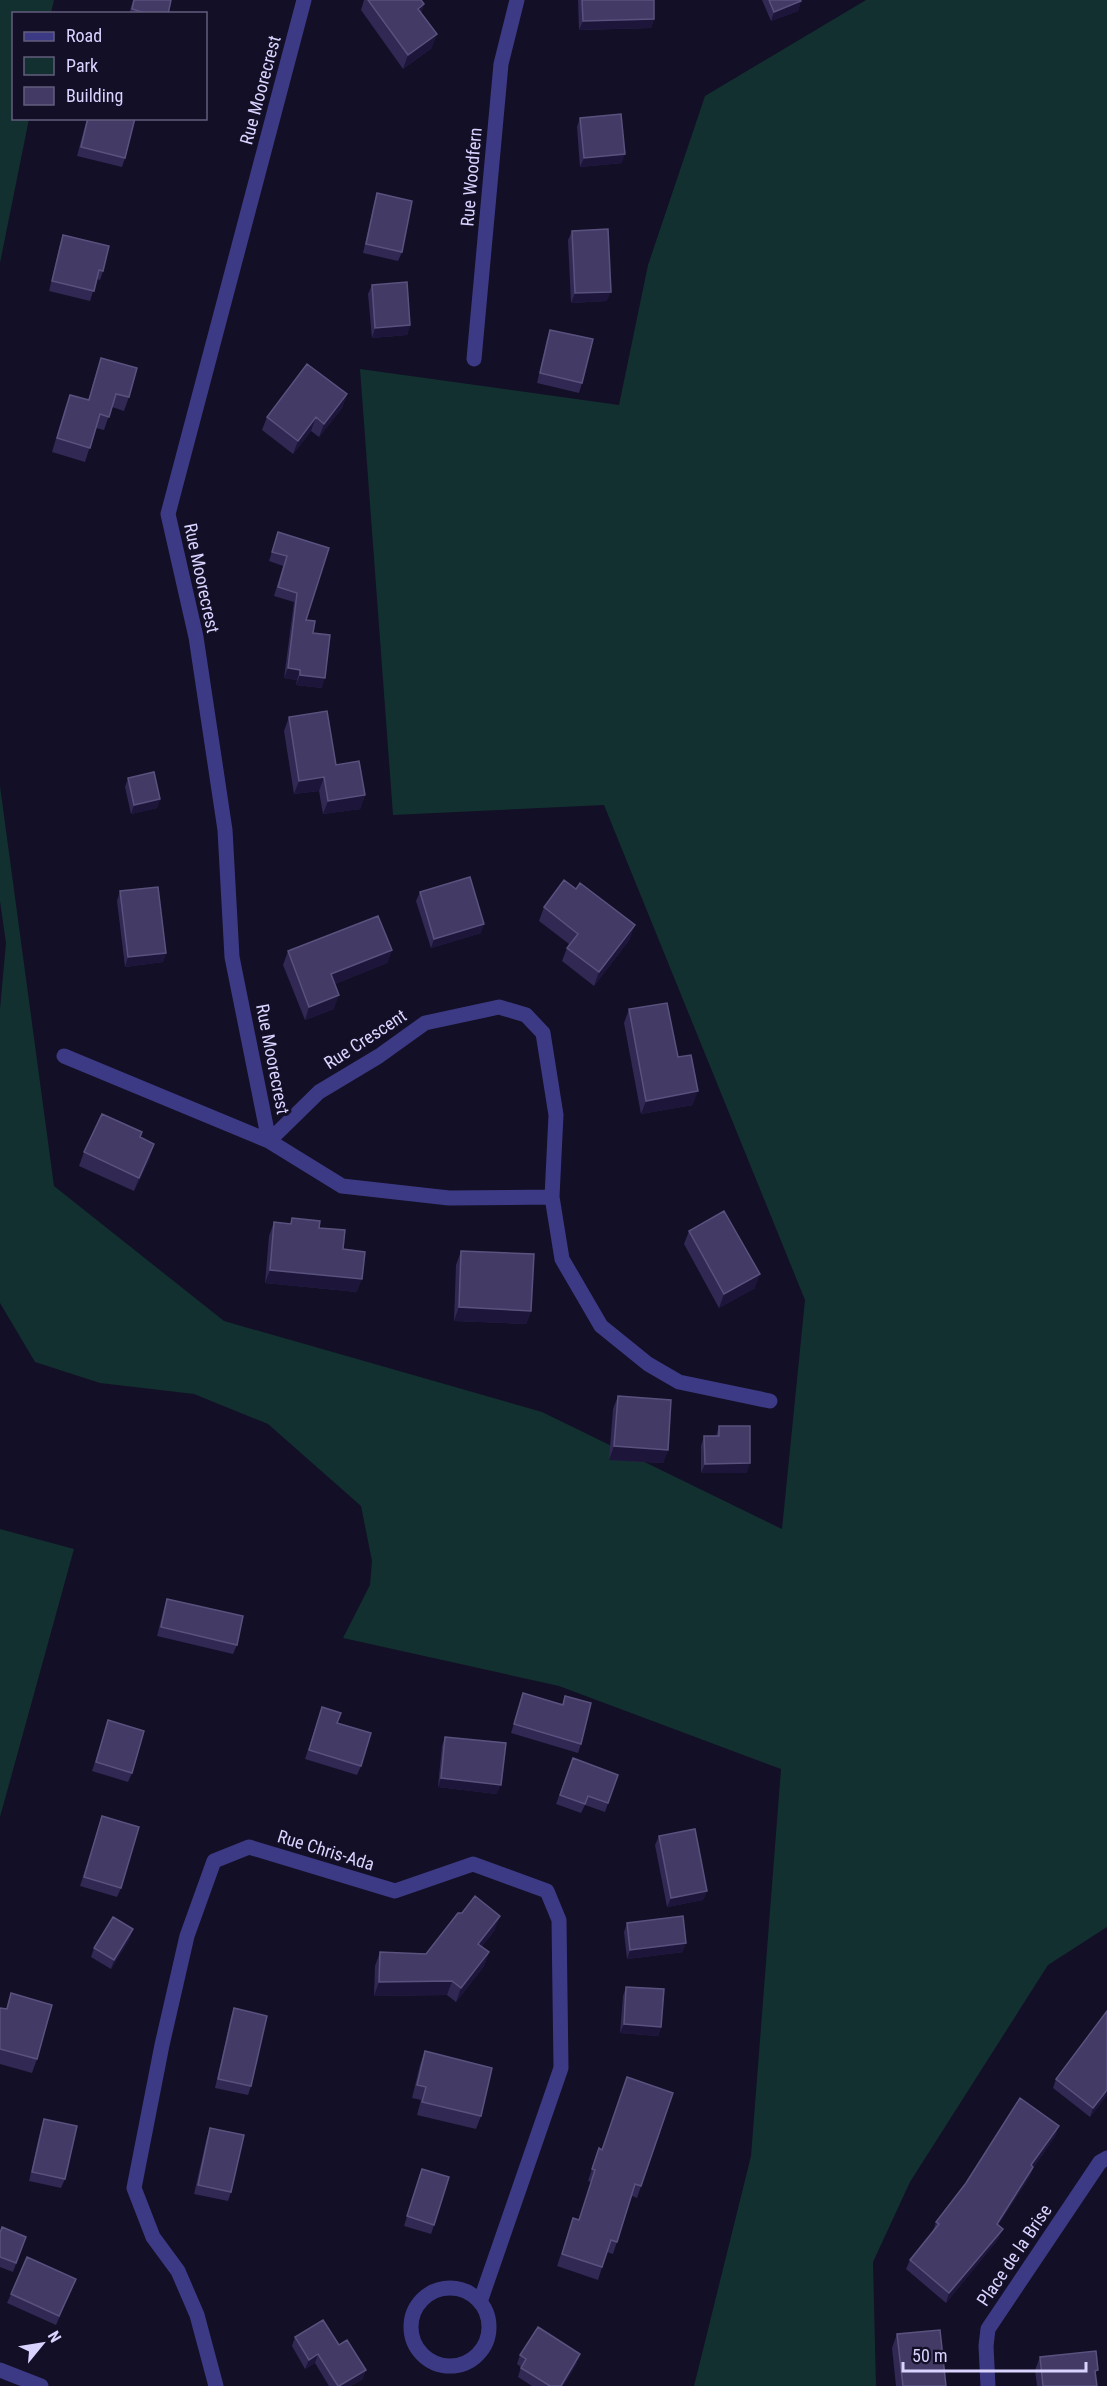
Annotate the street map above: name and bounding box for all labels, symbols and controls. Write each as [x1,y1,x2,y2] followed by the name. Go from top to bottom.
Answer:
[12,12,207,120] legend
[66,25,102,46] text: Road
[235,33,285,147] street label: Rue Moorecrest
[66,55,98,76] text: Park
[66,85,123,106] text: Building
[456,127,486,227] street label: Rue Woodfern
[180,521,224,635] street label: Rue Moorecrest
[252,1002,294,1116] street label: Rue Moorecrest
[320,1005,410,1073] street label: Rue Crescent
[275,1825,377,1875] street label: Rue Chris-Ada
[972,2200,1056,2310] street label: Place de la Brise
[12,2314,72,2374] north arrow
[44,2328,65,2346] text: N
[903,2335,1086,2373] scale bar
[912,2345,947,2366] text: 50 m

